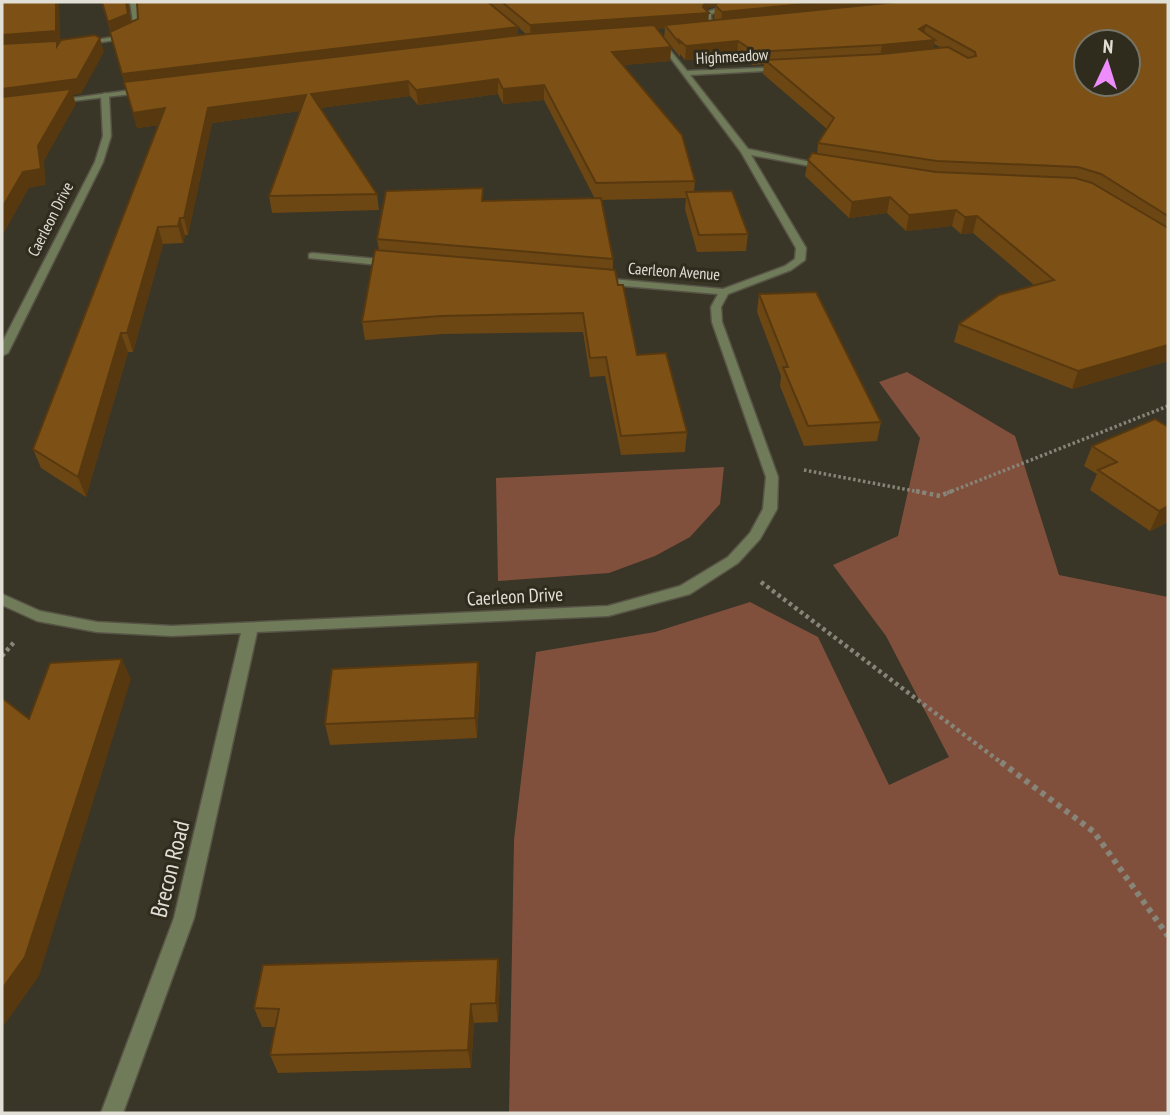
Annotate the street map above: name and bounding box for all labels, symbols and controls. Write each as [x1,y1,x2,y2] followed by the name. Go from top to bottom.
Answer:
[1072,28,1142,98] north arrow
[1102,34,1114,58] text: N
[695,44,769,68] street label: Highmeadow
[23,178,77,260] street label: Caerleon Drive
[627,258,721,284] street label: Caerleon Avenue
[466,581,564,611] street label: Caerleon Drive
[144,818,195,920] street label: Brecon Road

